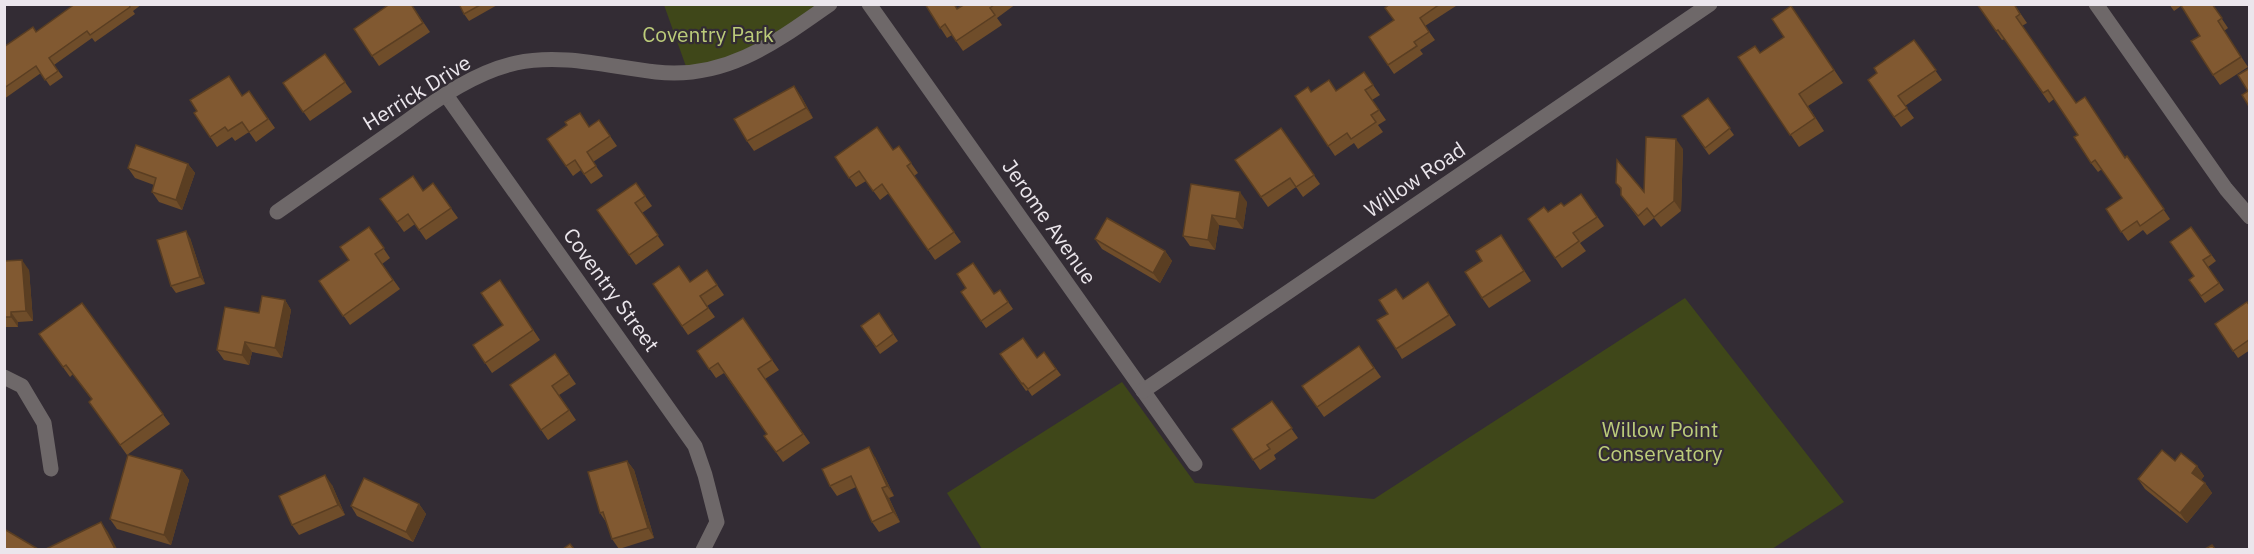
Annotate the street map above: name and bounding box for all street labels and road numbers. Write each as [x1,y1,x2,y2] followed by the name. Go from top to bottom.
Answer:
[357,48,476,136] street label: Herrick Drive
[1358,135,1470,223] street label: Willow Road
[996,153,1103,289] street label: Jerome Avenue
[557,222,666,357] street label: Coventry Street

